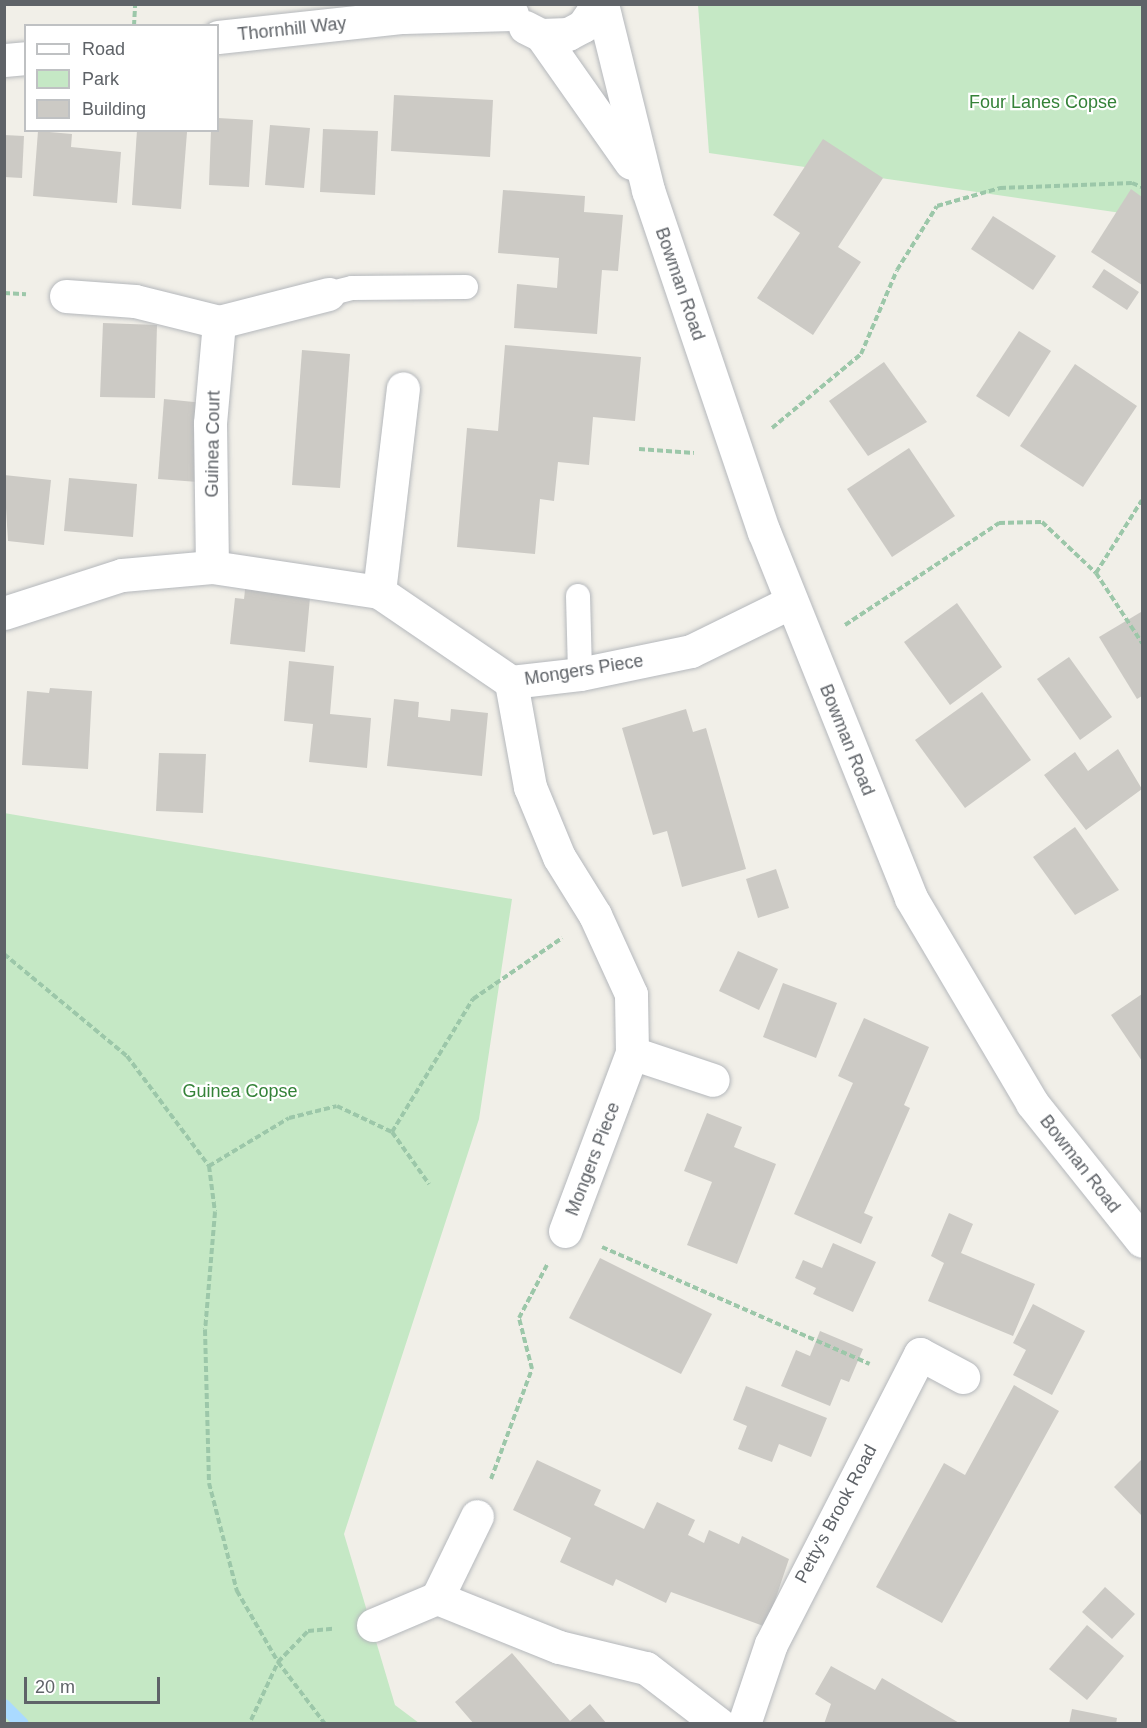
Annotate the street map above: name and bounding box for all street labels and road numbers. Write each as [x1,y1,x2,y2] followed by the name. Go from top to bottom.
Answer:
[236,13,348,45] street label: Thornhill Way
[651,225,709,343] street label: Bowman Road
[201,390,225,498] street label: Guinea Court
[523,650,645,690] street label: Mongers Piece
[815,681,879,799] street label: Bowman Road
[561,1099,625,1219] street label: Mongers Piece
[1035,1111,1125,1217] street label: Bowman Road
[790,1441,882,1587] street label: Petty's Brook Road

